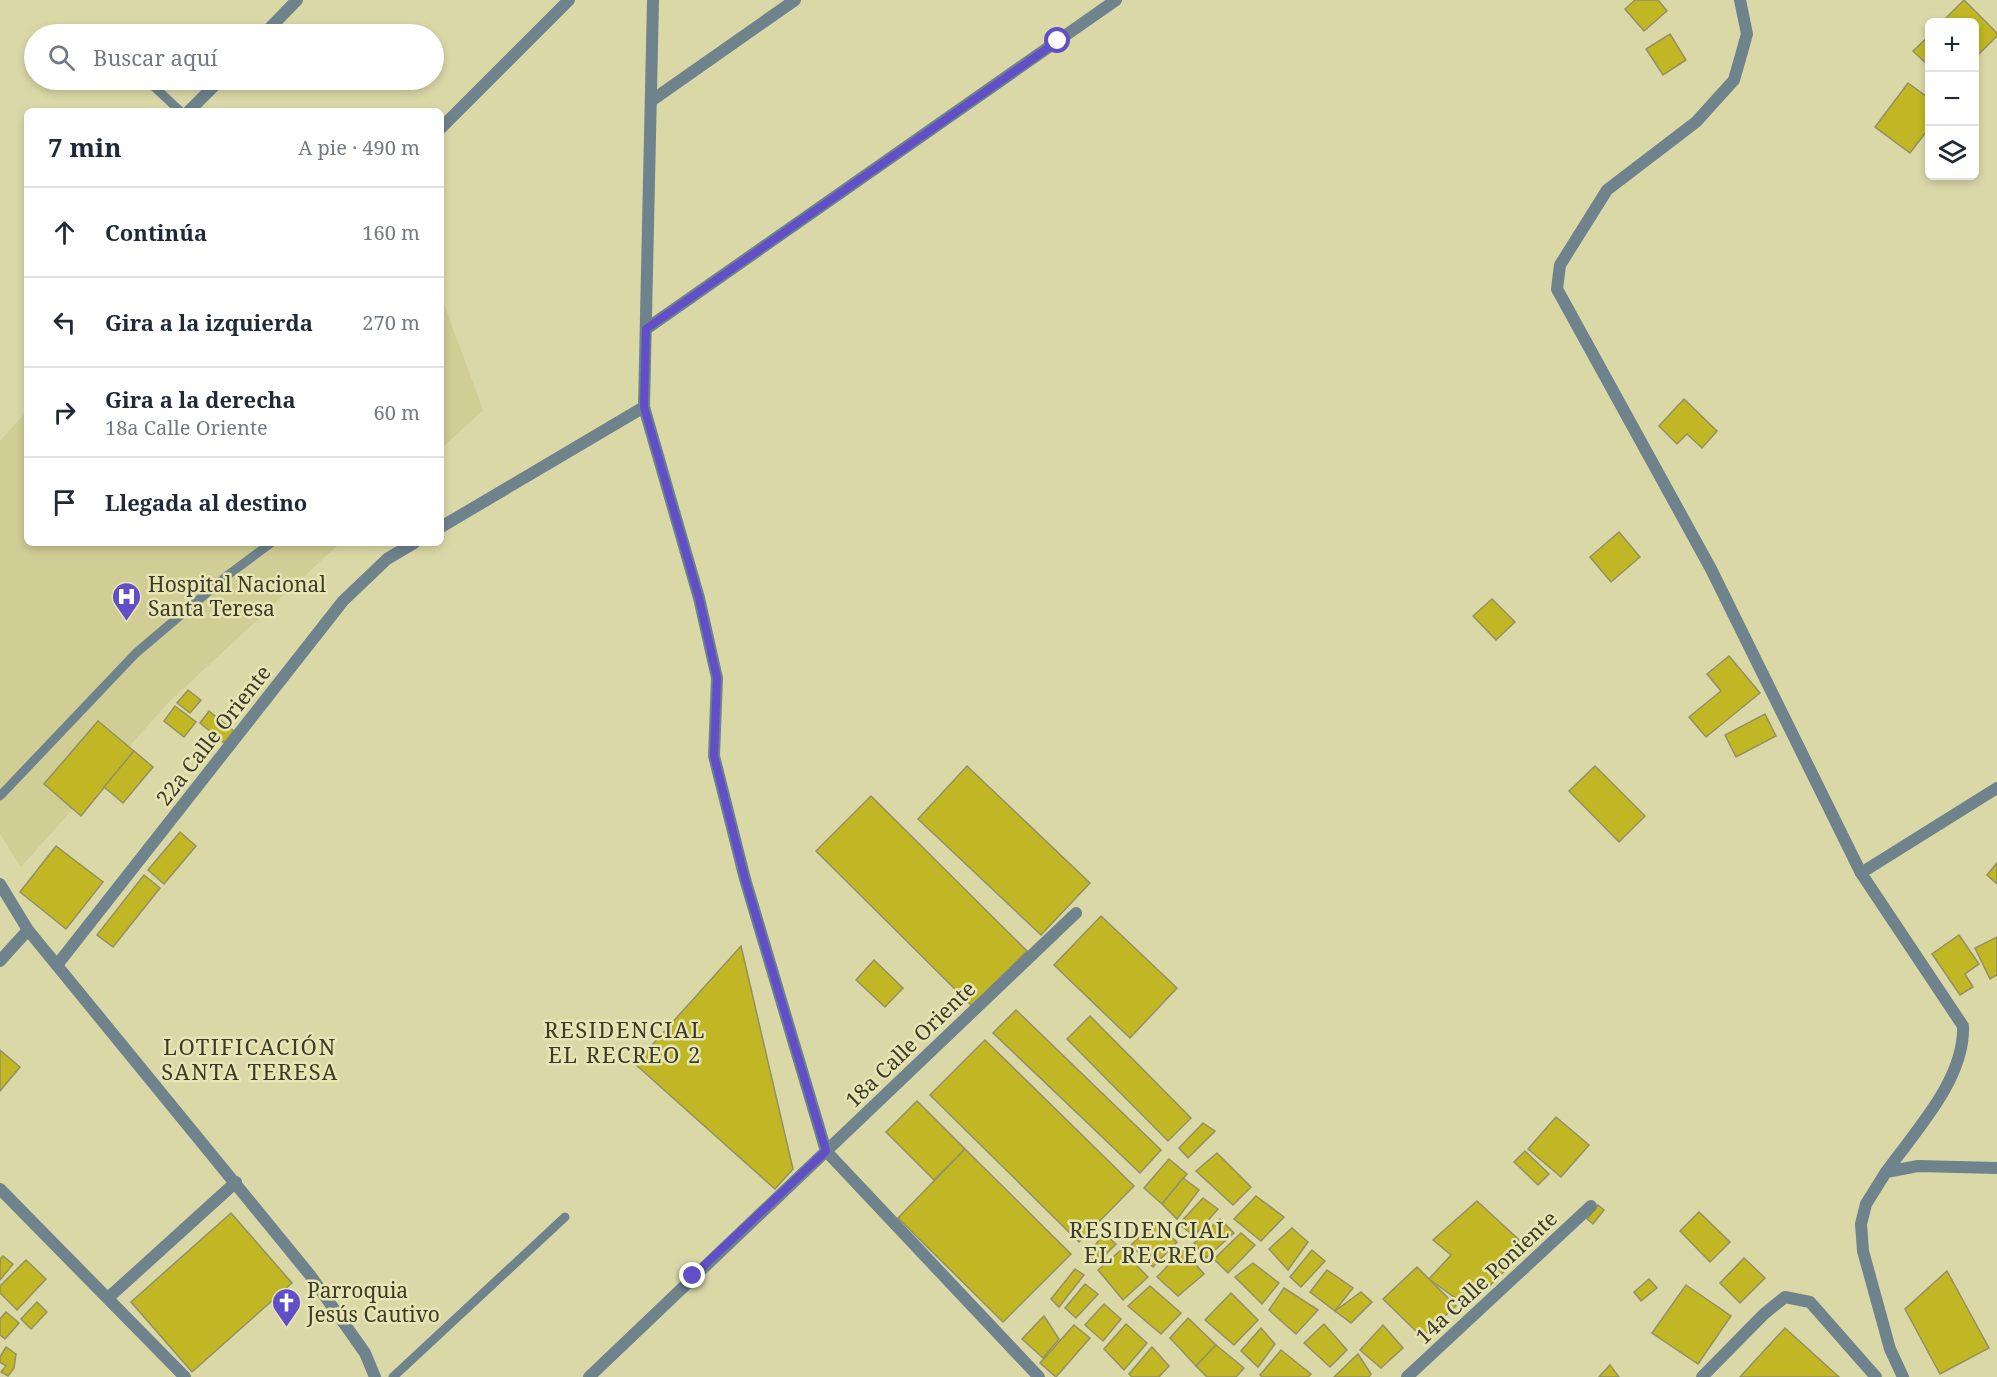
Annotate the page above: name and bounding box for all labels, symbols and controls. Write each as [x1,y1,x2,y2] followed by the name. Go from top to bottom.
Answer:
[1925,18,1979,180] map controls
[1925,18,1979,72] button: +
[24,24,444,90] search box
[1044,27,1070,53] route start
[45,41,78,74] icon: search
[93,42,217,72] text: Buscar aquí
[1925,72,1979,126] button: −
[1925,126,1979,180] button: layers
[48,129,122,165] text: 7 min
[298,134,420,161] text: A pie · 490 m
[48,216,81,249] icon: ahead
[105,217,207,247] text: Continúa
[362,219,420,246] text: 160 m
[48,306,81,339] icon: left
[105,307,313,337] text: Gira a la izquierda
[362,309,420,336] text: 270 m
[105,384,296,414] text: Gira a la derecha
[48,396,81,429] icon: right
[374,399,420,426] text: 60 m
[105,414,268,441] text: 18a Calle Oriente
[48,486,81,519] icon: arrive
[105,487,307,517] text: Llegada al destino
[148,570,326,622] place label: Hospital Nacional Santa Teresa
[111,580,143,622] hospital icon: Hospital Nacional Santa Teresa
[149,659,277,811] street label: 22a Calle Oriente
[839,975,981,1113] street label: 18a Calle Oriente
[544,1014,706,1069] district label: RESIDENCIAL EL RECREO 2
[161,1031,339,1086] district label: LOTIFICACIÓN SANTA TERESA
[1409,1204,1563,1350] street label: 14a Calle Poniente
[1069,1214,1231,1269] district label: RESIDENCIAL EL RECREO
[679,1262,705,1288] route end
[306,1276,440,1328] place label: Parroquia Jesús Cautivo
[270,1286,302,1328] church icon: Parroquia Jesús Cautivo

